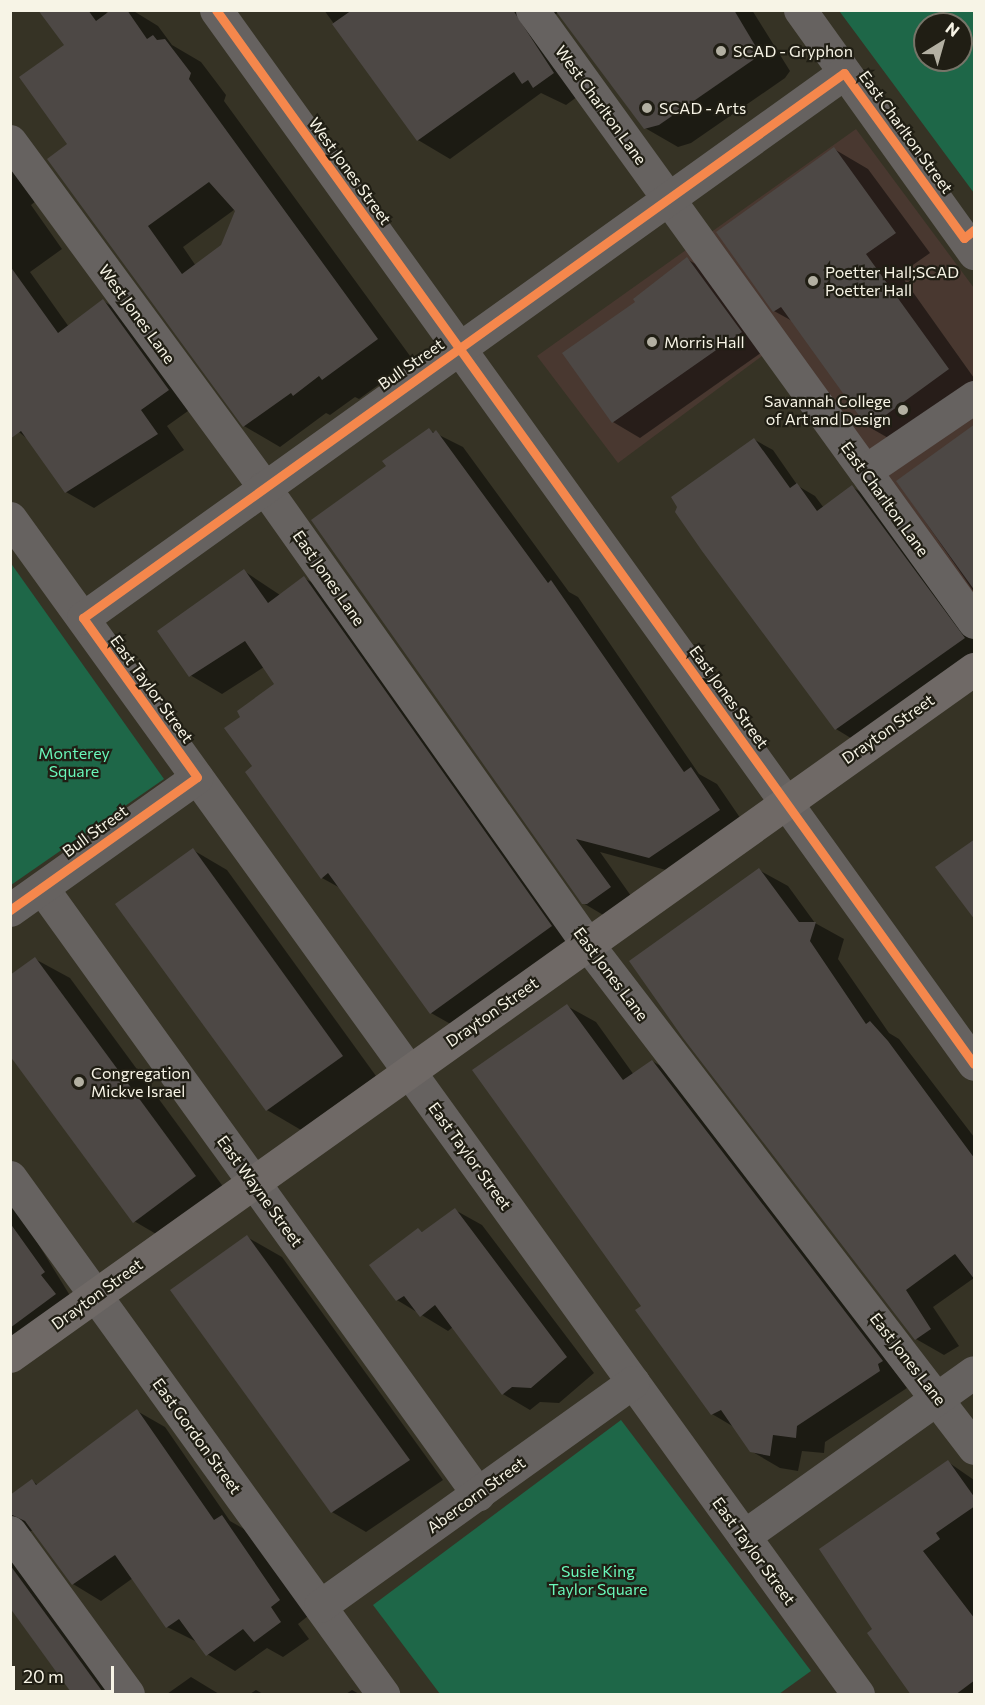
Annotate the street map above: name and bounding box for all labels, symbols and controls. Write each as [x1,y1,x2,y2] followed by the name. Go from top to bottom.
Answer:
[913,12,973,72] north arrow
[942,18,963,40] text: N
[733,41,853,61] place label: SCAD - Gryphon
[551,42,651,168] street label: West Charlton Lane
[714,44,728,58] marker: SCAD - Gryphon
[855,67,957,197] street label: East Charlton Street
[659,98,746,118] place label: SCAD - Arts
[640,101,654,115] marker: SCAD - Arts
[305,114,395,228] street label: West Jones Street
[95,261,179,367] street label: West Jones Lane
[825,262,959,300] place label: Poetter Hall;SCAD Poetter Hall
[806,274,820,288] marker: Poetter Hall;SCAD Poetter Hall
[664,332,745,352] place label: Morris Hall
[374,334,448,394] street label: Bull Street
[645,335,659,349] marker: Morris Hall
[764,391,891,429] place label: Savannah College of Art and Design
[896,403,910,417] marker: Savannah College of Art and Design
[837,438,933,560] street label: East Charlton Lane
[289,527,369,629] street label: East Jones Lane
[107,631,197,747] street label: East Taylor Street
[685,642,773,752] street label: East Jones Street
[838,690,938,768] street label: Drayton Street
[38,743,110,781] park label: Monterey Square
[59,801,131,861] street label: Bull Street
[570,923,652,1025] street label: East Jones Lane
[442,973,542,1051] street label: Drayton Street
[91,1063,190,1101] place label: Congregation Mickve Israel
[72,1075,86,1089] marker: Congregation Mickve Israel
[425,1098,515,1214] street label: East Taylor Street
[213,1132,307,1250] street label: East Wayne Street
[48,1255,146,1333] street label: Drayton Street
[866,1309,950,1409] street label: East Jones Lane
[149,1374,245,1498] street label: East Gordon Street
[423,1453,529,1537] street label: Abercorn Street
[709,1493,799,1609] street label: East Taylor Street
[548,1561,648,1599] park label: Susie King Taylor Square
[15,1654,117,1692] scale bar
[23,1665,64,1687] text: 20 m

